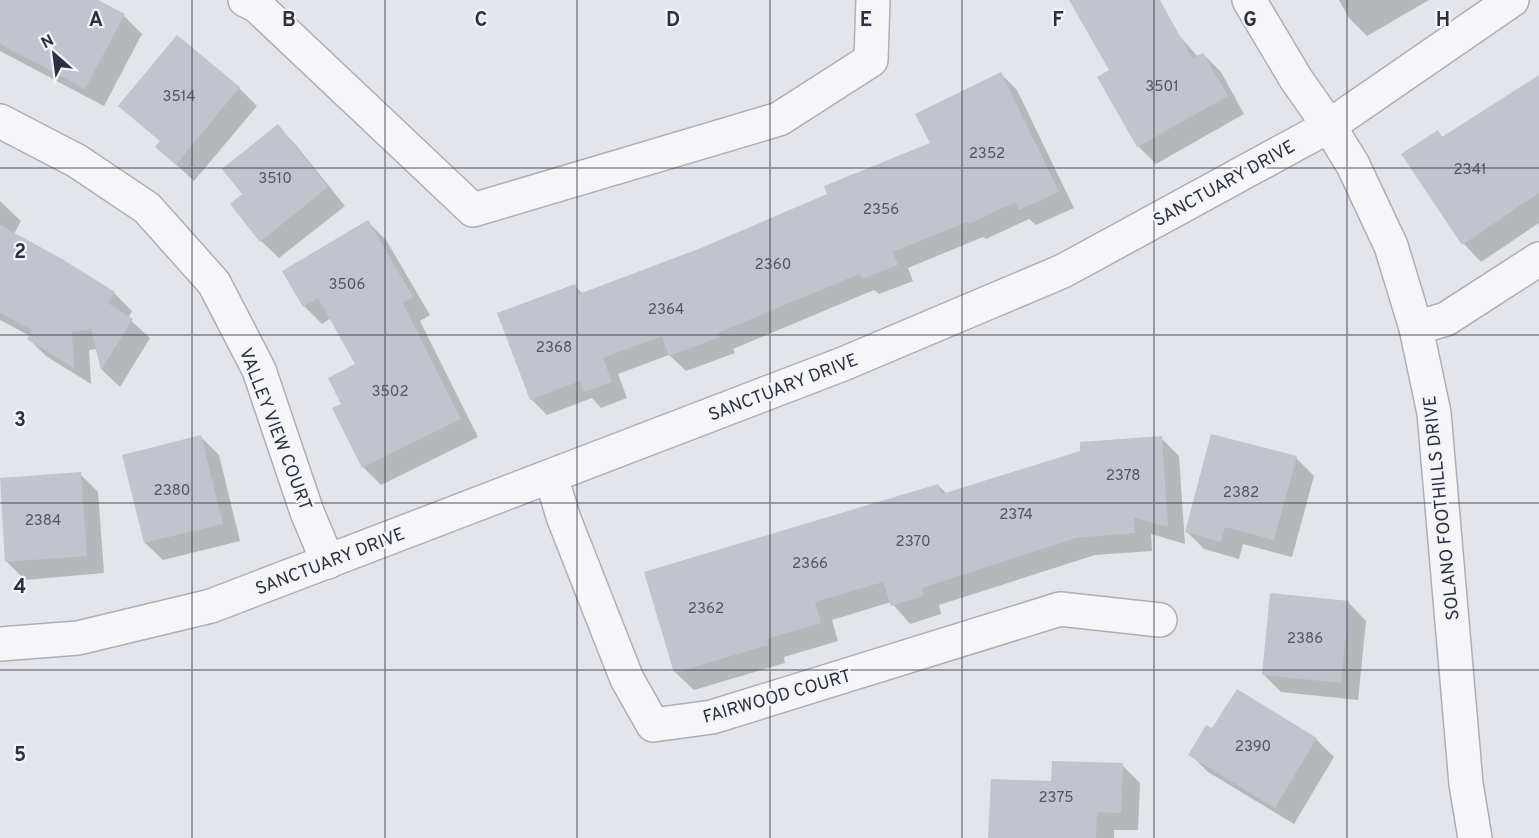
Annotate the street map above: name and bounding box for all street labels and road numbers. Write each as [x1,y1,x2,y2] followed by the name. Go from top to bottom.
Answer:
[1150,136,1300,233] street label: SANCTUARY DRIVE
[233,345,316,514] street label: VALLEY VIEW COURT
[705,349,862,428] street label: SANCTUARY DRIVE
[1419,394,1466,621] street label: SOLANO FOOTHILLS DRIVE
[252,523,409,602] street label: SANCTUARY DRIVE
[701,665,854,730] street label: FAIRWOOD COURT

